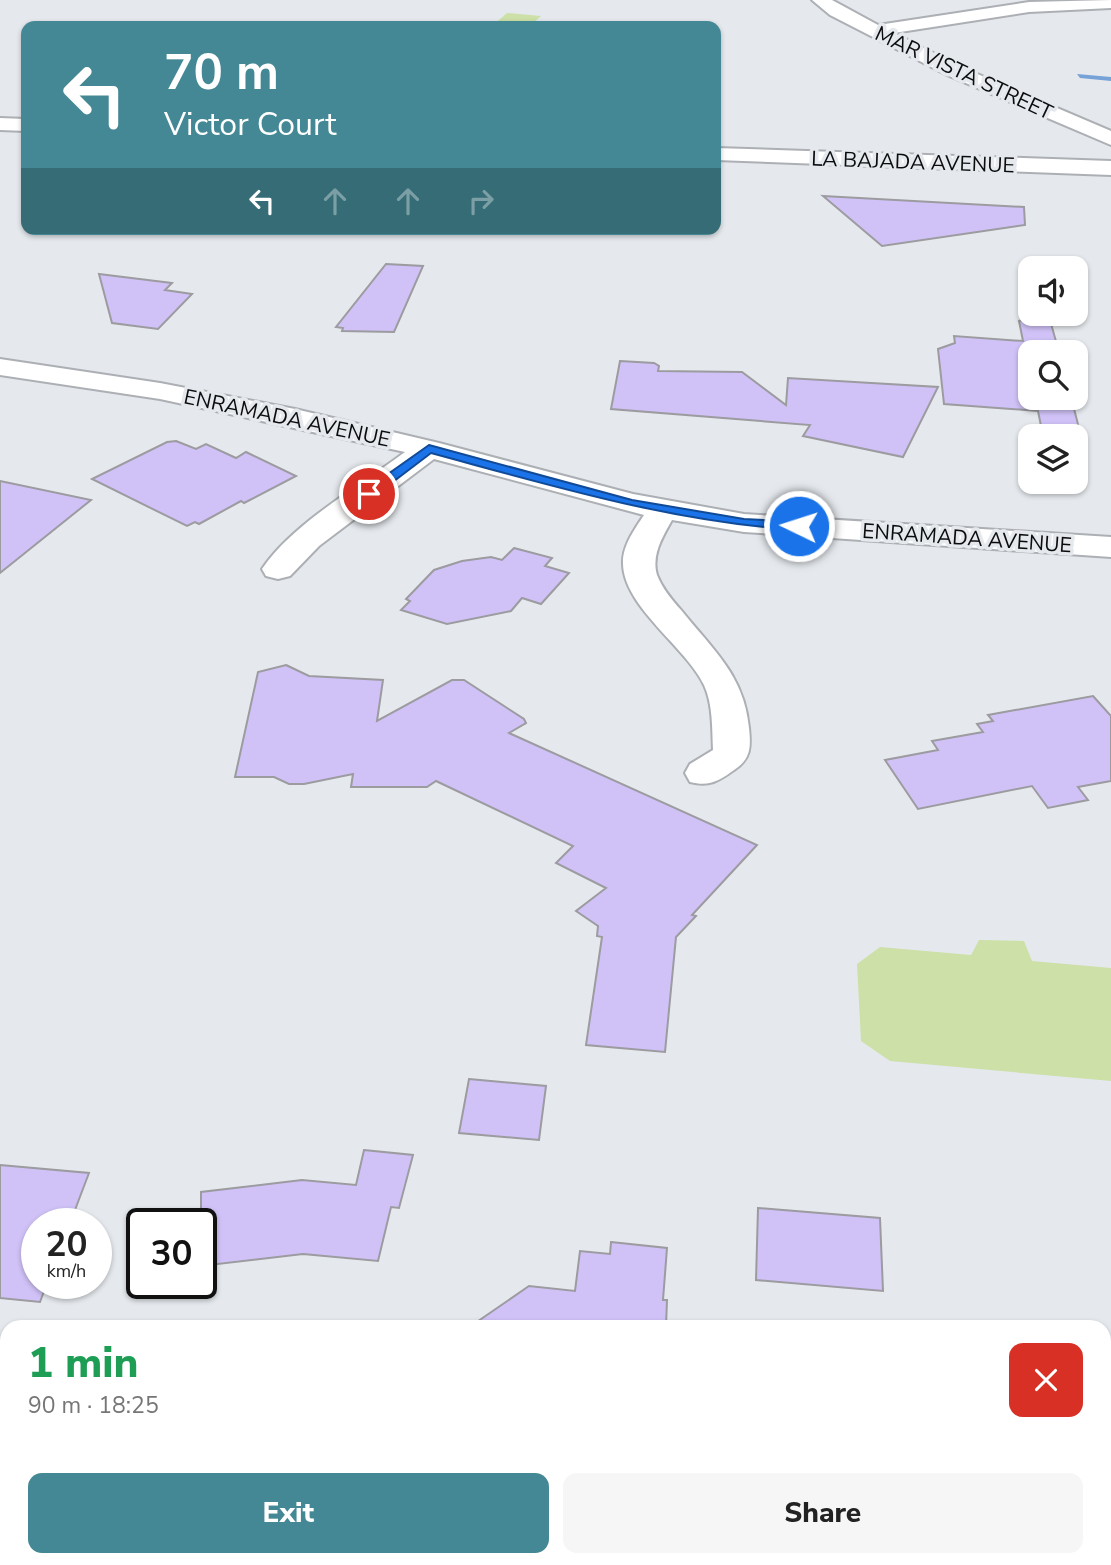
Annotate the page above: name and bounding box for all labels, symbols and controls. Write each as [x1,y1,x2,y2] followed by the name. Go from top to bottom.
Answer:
[871,20,1058,127] street label: MAR VISTA STREET
[164,39,279,106] text: 70 m
[49,49,140,140] icon: left
[164,103,336,146] text: Victor Court
[811,144,1015,180] street label: LA BAJADA AVENUE
[243,182,281,220] icon: left
[316,182,354,220] icon: ahead
[389,182,427,220] icon: ahead
[462,182,500,220] icon: right
[1018,256,1088,494] map controls
[1018,256,1088,326] button: sound
[1018,340,1088,410] button: search
[181,382,393,454] street label: ENRAMADA AVENUE
[1018,424,1088,494] button: layers
[339,464,399,524] pin
[350,475,388,513] icon: arrive
[762,489,836,563] position arrow
[861,517,1073,559] street label: ENRAMADA AVENUE
[126,1208,217,1299] speed limit sign: 30
[45,1221,88,1268] text: 20
[47,1259,86,1283] text: km/h
[28,1335,138,1392] text: 1 min
[1009,1343,1083,1417] button: close
[28,1390,159,1421] text: 90 m · 18:25
[28,1473,549,1553] button: Exit
[563,1473,1083,1553] button: Share

